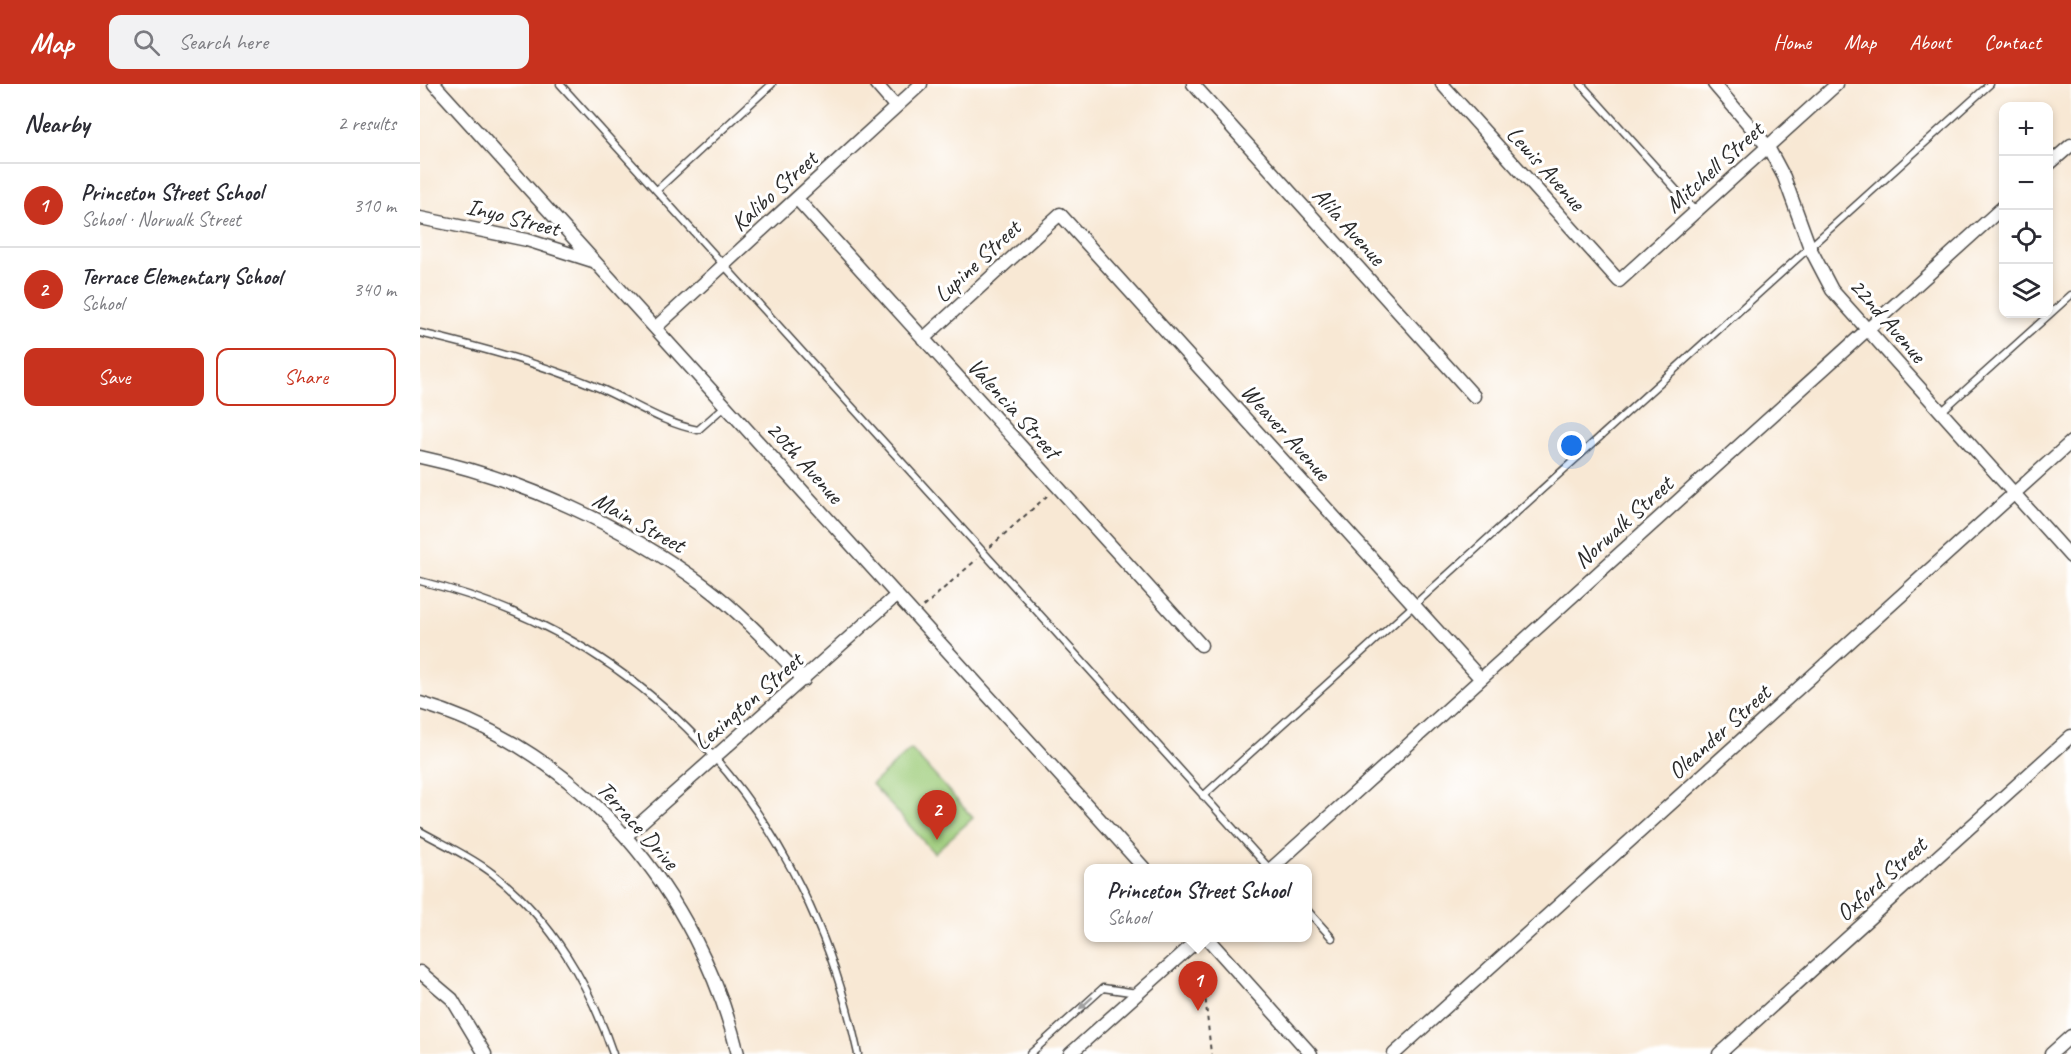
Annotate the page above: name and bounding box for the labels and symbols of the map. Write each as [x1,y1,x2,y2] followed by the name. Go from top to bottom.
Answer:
[1658,113,1771,219] street label: Mitchell Street
[1500,119,1593,218] street label: Lewis Avenue
[724,143,825,238] street label: Kalibo Street
[1306,181,1393,273] street label: Alila Avenue
[464,191,564,243] street label: Inyo Street
[927,212,1028,309] street label: Lupine Street
[1843,271,1935,370] street label: 22nd Avenue
[961,351,1069,467] street label: Valencia Street
[1235,377,1339,488] street label: Weaver Avenue
[760,414,852,511] street label: 20th Avenue
[1557,431,1586,460] your location
[1567,468,1681,575] street label: Norwalk Street
[588,484,692,561] street label: Main Street
[687,644,810,757] street label: Lexington Street
[1661,677,1778,786] street label: Oleander Street
[590,774,687,877] street label: Terrace Drive
[918,790,956,840] pin: 2
[1829,829,1934,928] street label: Oxford Street
[1178,962,1218,1011] pin: 1
[1079,996,1094,1009] one-way arrow

